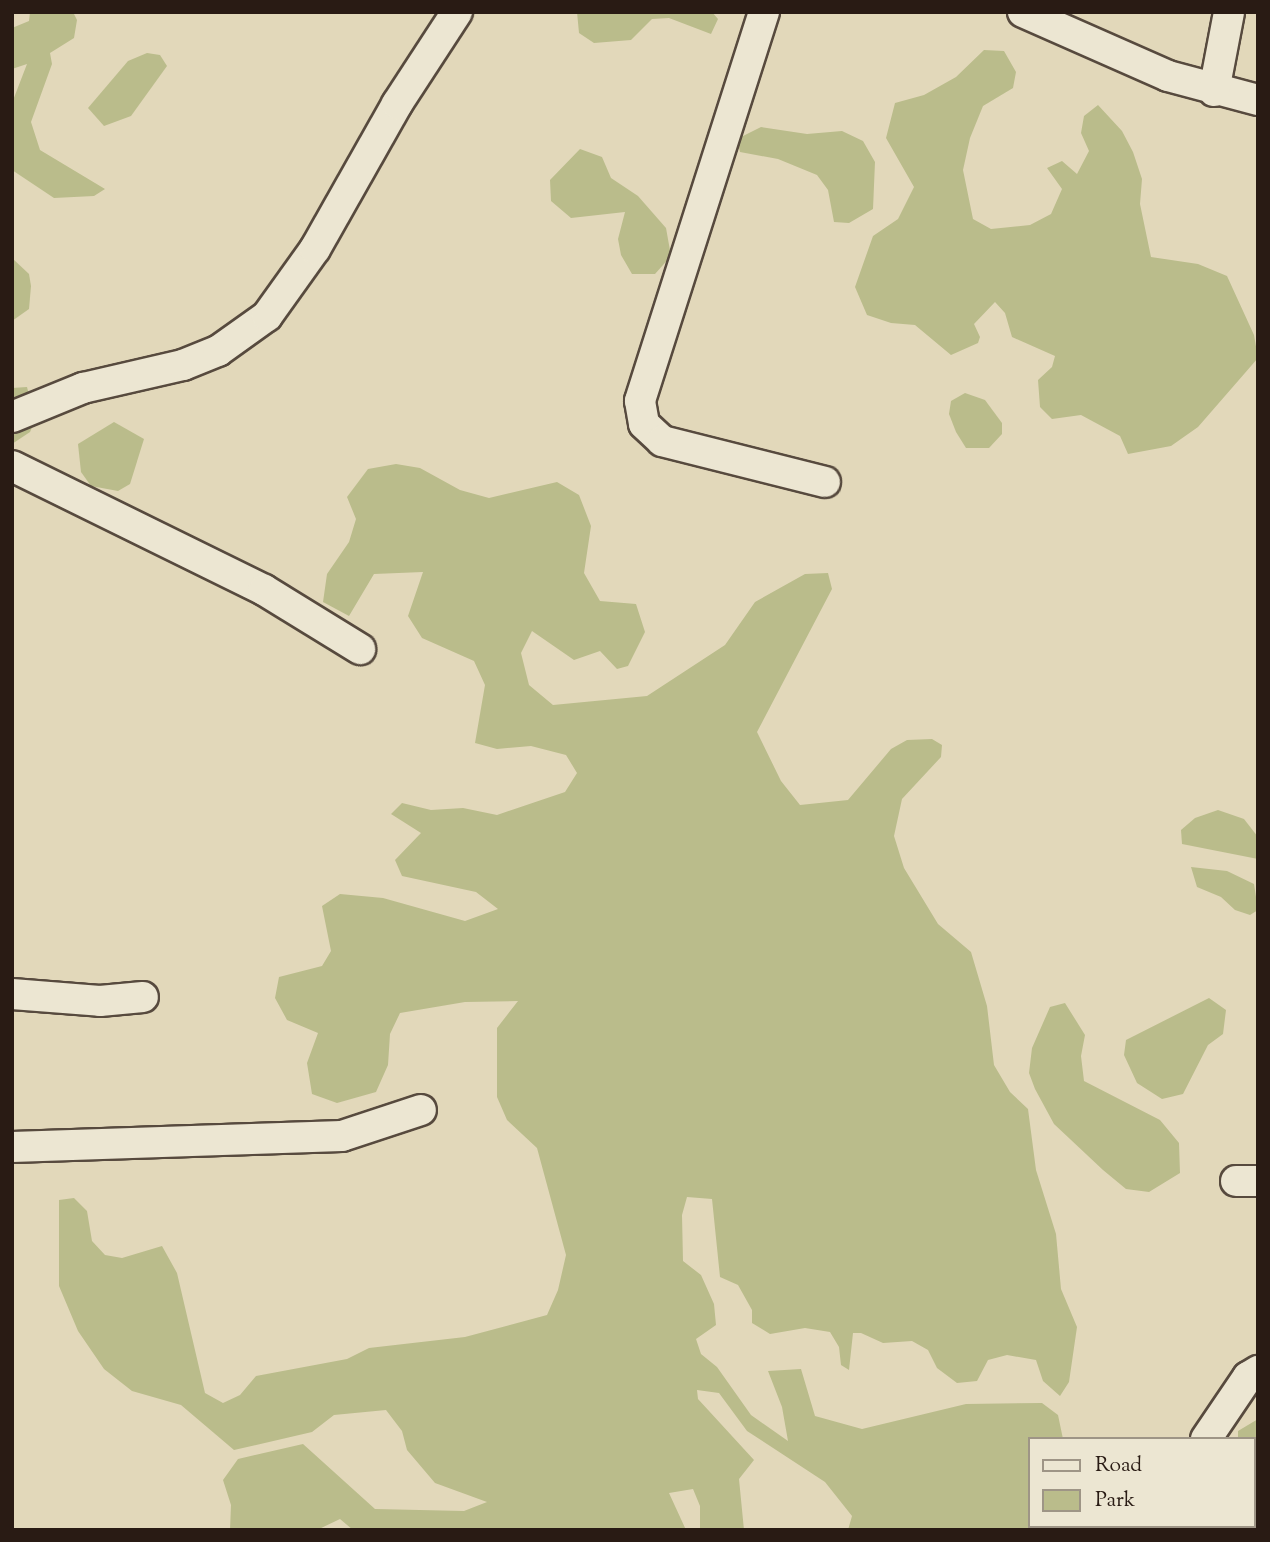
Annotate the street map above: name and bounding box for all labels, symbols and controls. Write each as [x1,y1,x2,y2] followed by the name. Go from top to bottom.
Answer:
[1028,1437,1256,1528] legend
[1095,1451,1142,1481] text: Road
[1095,1486,1135,1516] text: Park

